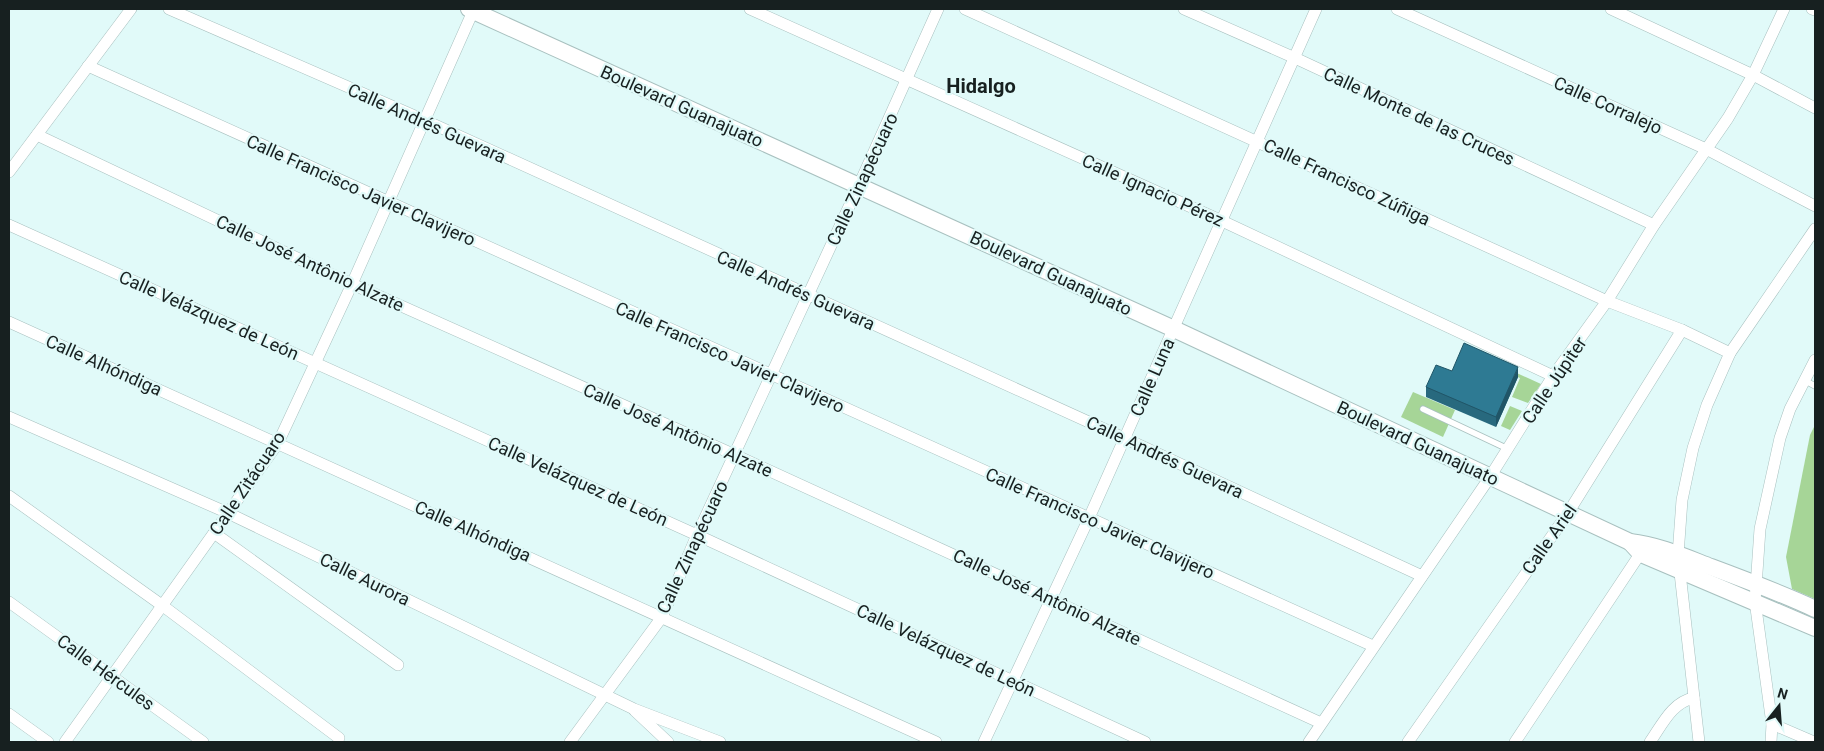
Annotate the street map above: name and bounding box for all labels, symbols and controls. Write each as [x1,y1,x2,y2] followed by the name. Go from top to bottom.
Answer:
[597,61,767,151] street label: Boulevard Guanajuato
[1320,62,1518,170] street label: Calle Monte de las Cruces
[1551,72,1665,138] street label: Calle Corralejo
[946,74,1016,98] district label: Hidalgo
[345,79,509,167] street label: Calle Andrés Guevara
[822,109,902,249] street label: Calle Zinapécuaro
[243,130,479,250] street label: Calle Francisco Javier Clavijero
[1260,134,1434,230] street label: Calle Francisco Zúñiga
[1079,149,1227,231] street label: Calle Ignacio Pérez
[213,210,407,316] street label: Calle José Antônio Alzate
[967,226,1135,320] street label: Boulevard Guanajuato
[714,246,878,334] street label: Calle Andrés Guevara
[116,266,302,364] street label: Calle Velázquez de León
[612,297,848,417] street label: Calle Francisco Javier Clavijero
[43,330,165,400] street label: Calle Alhóndiga
[1517,333,1591,427] street label: Calle Júpiter
[1125,335,1179,419] street label: Calle Luna
[580,379,776,481] street label: Calle José Antônio Alzate
[1334,396,1502,490] street label: Boulevard Guanajuato
[1083,411,1247,503] street label: Calle Andrés Guevara
[205,427,289,539] street label: Calle Zitácuaro
[485,432,671,530] street label: Calle Velázquez de León
[982,463,1218,583] street label: Calle Francisco Javier Clavijero
[652,477,732,617] street label: Calle Zinapécuaro
[412,496,534,566] street label: Calle Alhóndiga
[1517,500,1581,578] street label: Calle Ariel
[950,544,1144,650] street label: Calle José Antônio Alzate
[317,548,413,610] street label: Calle Aurora
[853,599,1039,701] street label: Calle Velázquez de León
[53,630,159,714] street label: Calle Hércules
[1754,681,1804,731] north arrow
[1776,684,1790,703] text: N

